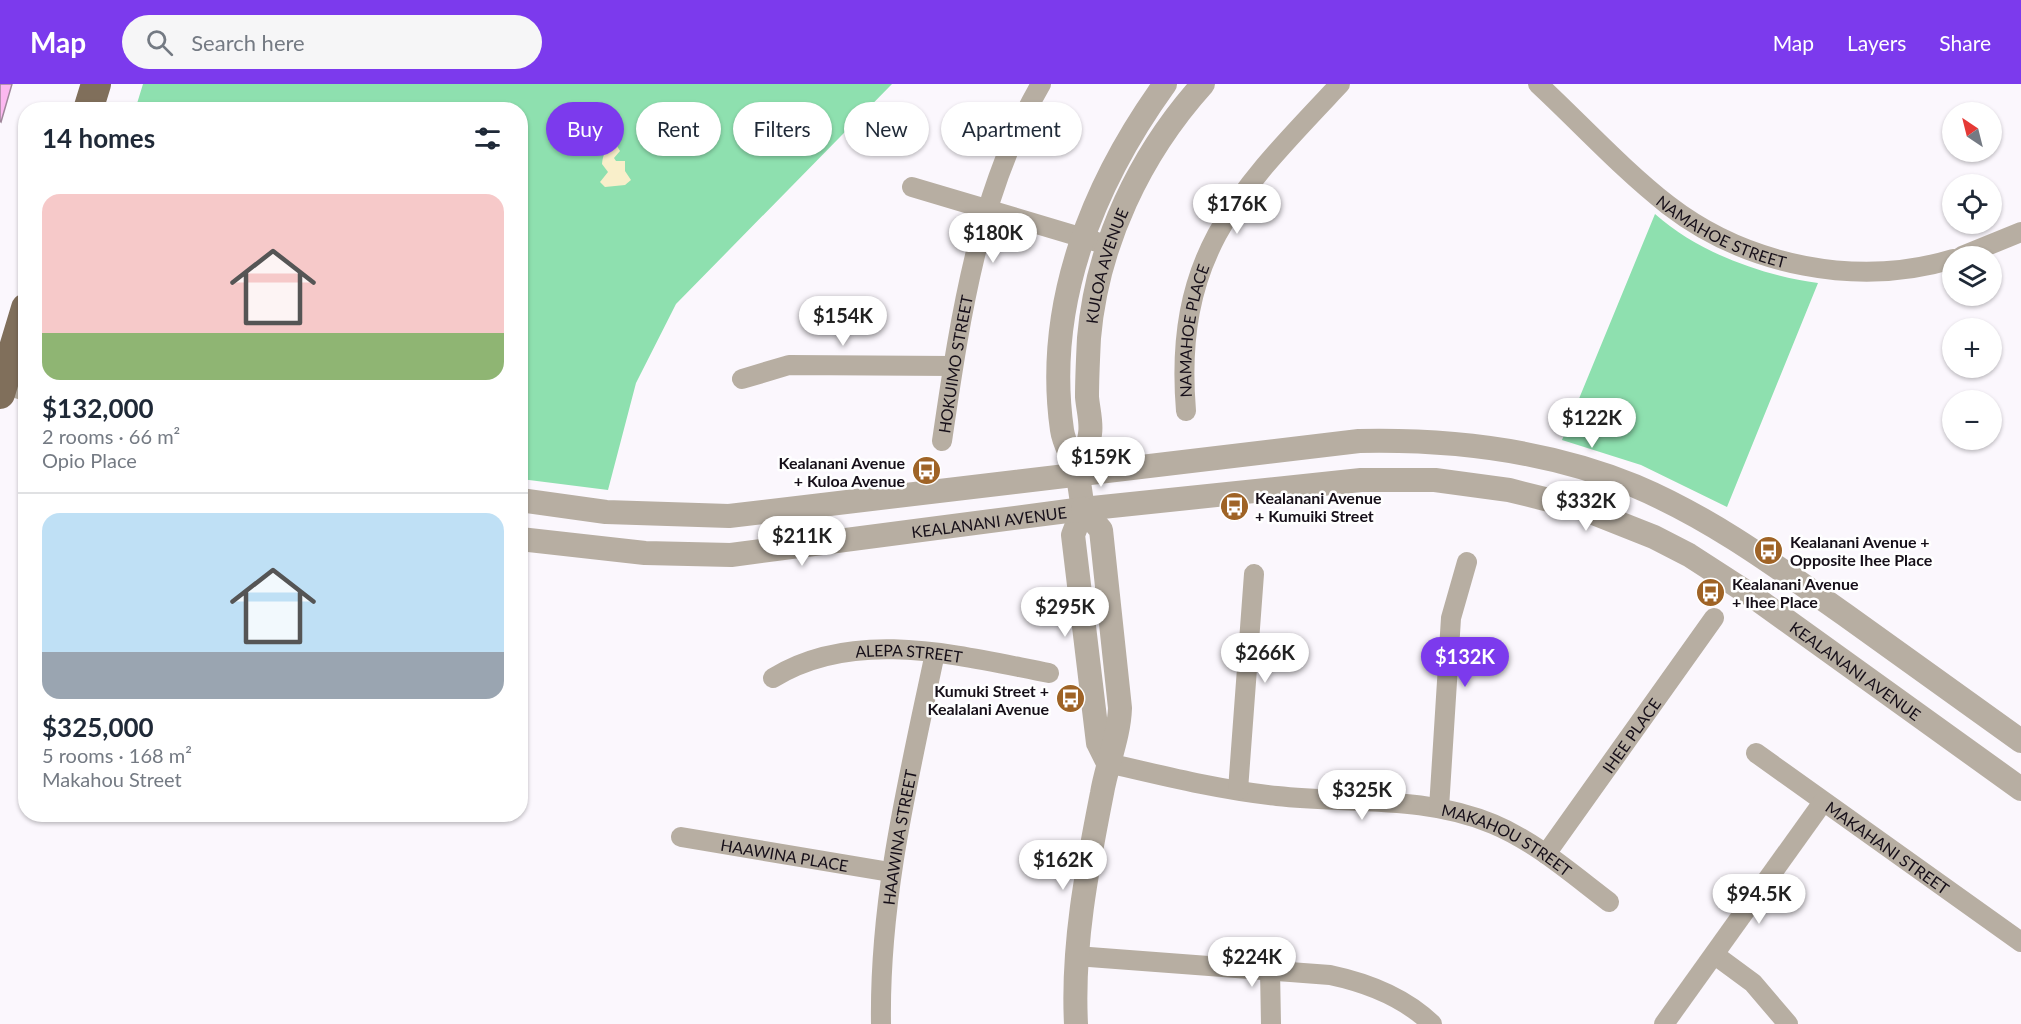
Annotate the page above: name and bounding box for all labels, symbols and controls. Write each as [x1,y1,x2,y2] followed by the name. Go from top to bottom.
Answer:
[122,15,542,69] search box
[30,25,86,59] text: Map
[143,26,176,59] icon: search
[191,29,305,56] text: Search here
[1773,30,1814,55] text: Map
[1847,30,1906,55] text: Layers
[1939,30,1991,55] text: Share
[546,102,624,156] chip: Buy
[636,102,721,156] chip: Rent
[733,102,832,156] chip: Filters
[844,102,929,156] chip: New
[941,102,1082,156] chip: Apartment
[1942,102,2002,162] north arrow
[1942,102,2002,450] map controls
[42,122,155,154] text: 14 homes
[471,122,504,155] icon: filters
[1942,174,2002,234] button: locate
[1195,184,1279,235] pin: $176K
[1207,191,1267,215] text: $176K
[1653,191,1789,271] street label: NAMAHOE STREET
[1081,205,1131,325] street label: KULOA AVENUE
[951,213,1035,264] pin: $180K
[963,220,1023,244] text: $180K
[219,233,327,341] icon: home
[1942,246,2002,306] button: layers
[1175,261,1212,398] street label: NAMAHOE PLACE
[934,293,976,434] street label: HOKUIMO STREET
[801,296,885,347] pin: $154K
[813,303,873,327] text: $154K
[1942,318,2002,378] button: +
[1942,390,2002,450] button: −
[42,392,154,424] text: $132,000
[1550,398,1634,449] pin: $122K
[1562,405,1622,429] text: $122K
[42,424,180,448] text: 2 rooms · 66 m²
[1059,437,1143,488] pin: $159K
[1071,444,1131,468] text: $159K
[42,448,137,472] text: Opio Place
[779,453,905,490] place label: Kealanani Avenue + Kuloa Avenue
[910,455,942,487] bus stop icon: Kealanani Avenue + Kuloa Avenue
[1544,481,1628,532] pin: $332K
[1255,488,1382,525] place label: Kealanani Avenue + Kumuiki Street
[1556,488,1616,512] text: $332K
[1218,490,1250,522] bus stop icon: Kealanani Avenue + Kumuiki Street
[910,502,1068,541] street label: KEALANANI AVENUE
[760,516,844,567] pin: $211K
[772,523,832,547] text: $211K
[1790,532,1933,569] place label: Kealanani Avenue + Opposite Ihee Place
[1753,534,1785,566] bus stop icon: Kealanani Avenue + Opposite Ihee Place
[219,552,327,660] icon: home
[1732,574,1859,611] place label: Kealanani Avenue + Ihee Place
[1695,576,1727,608] bus stop icon: Kealanani Avenue + Ihee Place
[1023,587,1107,638] pin: $295K
[1035,594,1095,618] text: $295K
[1787,617,1925,724] street label: KEALANANI AVENUE
[1223,633,1307,684] pin: $266K
[1423,637,1507,688] pin: $132K
[854,640,964,666] street label: ALEPA STREET
[1235,640,1295,664] text: $266K
[1435,644,1495,668] text: $132K
[928,681,1049,718] place label: Kumuki Street + Kealalani Avenue
[1054,683,1086,715] bus stop icon: Kumuki Street + Kealalani Avenue
[1598,694,1664,776] street label: IHEE PLACE
[42,711,154,743] text: $325,000
[42,743,192,767] text: 5 rooms · 168 m²
[42,767,182,791] text: Makahou Street
[878,767,920,906] street label: HAAWINA STREET
[1320,770,1404,821] pin: $325K
[1332,777,1392,801] text: $325K
[1822,797,1954,898] street label: MAKAHANI STREET
[1440,799,1576,880] street label: MAKAHOU STREET
[719,834,850,874] street label: HAAWINA PLACE
[1021,840,1105,891] pin: $162K
[1033,847,1093,871] text: $162K
[1710,874,1808,925] pin: $94.5K
[1727,881,1791,905] text: $94.5K
[1210,937,1294,988] pin: $224K
[1222,944,1282,968] text: $224K

